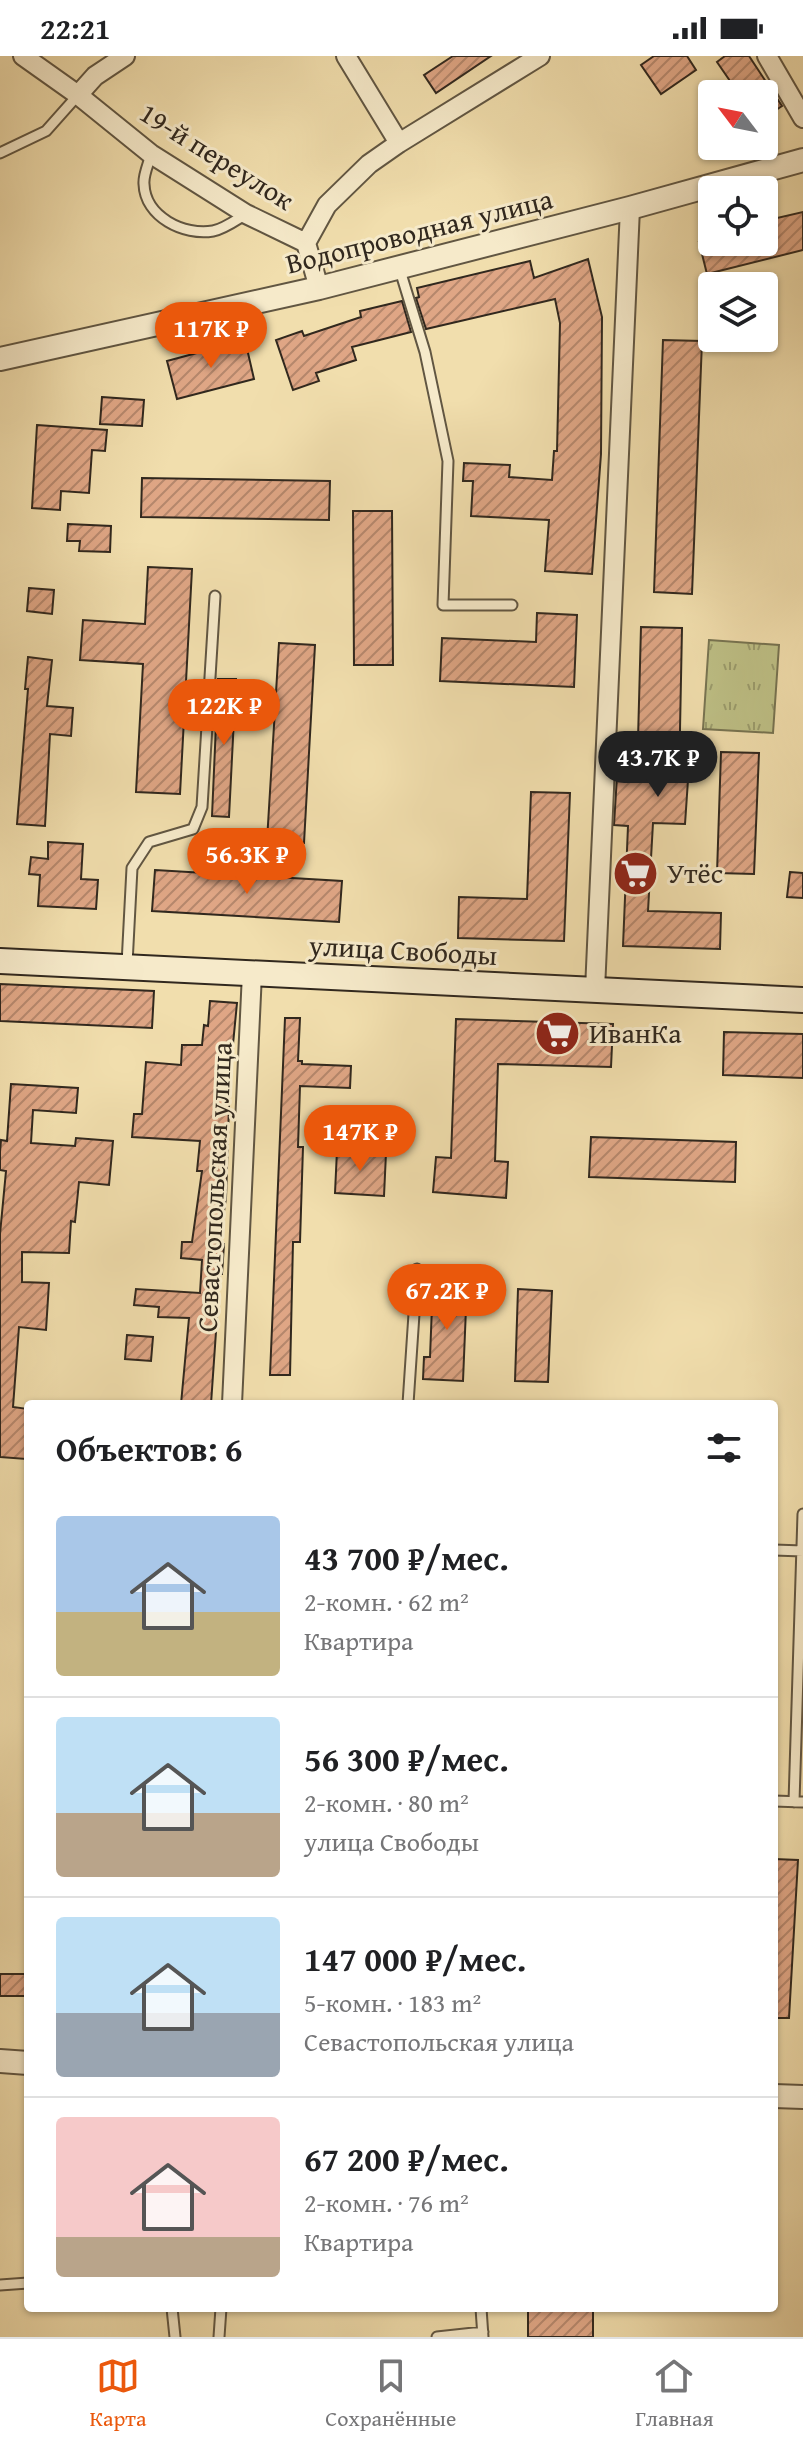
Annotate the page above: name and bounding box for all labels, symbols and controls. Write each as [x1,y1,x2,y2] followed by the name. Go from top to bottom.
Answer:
[40,6,111,50] text: 22:21
[698,80,778,160] north arrow
[698,80,778,352] map controls
[132,92,303,220] street label: 19-й переулок
[698,176,778,256] button: locate
[281,177,557,283] street label: Водопроводная улица
[698,272,778,352] button: layers
[146,302,276,370] pin: 117K ₽
[173,308,249,347] text: 117K ₽
[159,679,289,747] pin: 122K ₽
[186,685,262,724] text: 122K ₽
[584,731,732,799] pin: 43.7K ₽
[616,737,700,776] text: 43.7K ₽
[173,828,321,896] pin: 56.3K ₽
[205,834,289,873] text: 56.3K ₽
[612,849,660,897] supermarket icon: Утёс
[667,852,723,893] place label: Утёс
[307,924,498,975] street label: улица Свободы
[534,1009,582,1057] supermarket icon: ИванКа
[589,1012,682,1053] place label: ИванКа
[185,1040,242,1333] street label: Севастопольская улица
[295,1105,425,1173] pin: 147K ₽
[322,1111,398,1150] text: 147K ₽
[373,1264,521,1332] pin: 67.2K ₽
[405,1270,489,1309] text: 67.2K ₽
[56,1424,242,1473] text: Объектов: 6
[702,1426,746,1470] icon: filters
[304,1533,509,1582] text: 43 700 ₽/мес.
[120,1548,216,1644] icon: home
[304,1582,469,1621] text: 2-комн. · 62 m²
[304,1621,413,1660] text: Квартира
[304,1734,509,1783] text: 56 300 ₽/мес.
[120,1749,216,1845] icon: home
[304,1783,469,1822] text: 2-комн. · 80 m²
[304,1822,479,1861] text: улица Свободы
[304,1934,526,1983] text: 147 000 ₽/мес.
[120,1949,216,2045] icon: home
[304,1983,481,2022] text: 5-комн. · 183 m²
[304,2022,574,2061] text: Севастопольская улица
[304,2134,509,2183] text: 67 200 ₽/мес.
[120,2149,216,2245] icon: home
[304,2183,469,2222] text: 2-комн. · 76 m²
[304,2222,413,2261] text: Квартира
[89,2354,146,2434] tab: Карта
[325,2354,456,2434] tab: Сохранённые
[635,2354,714,2434] tab: Главная

